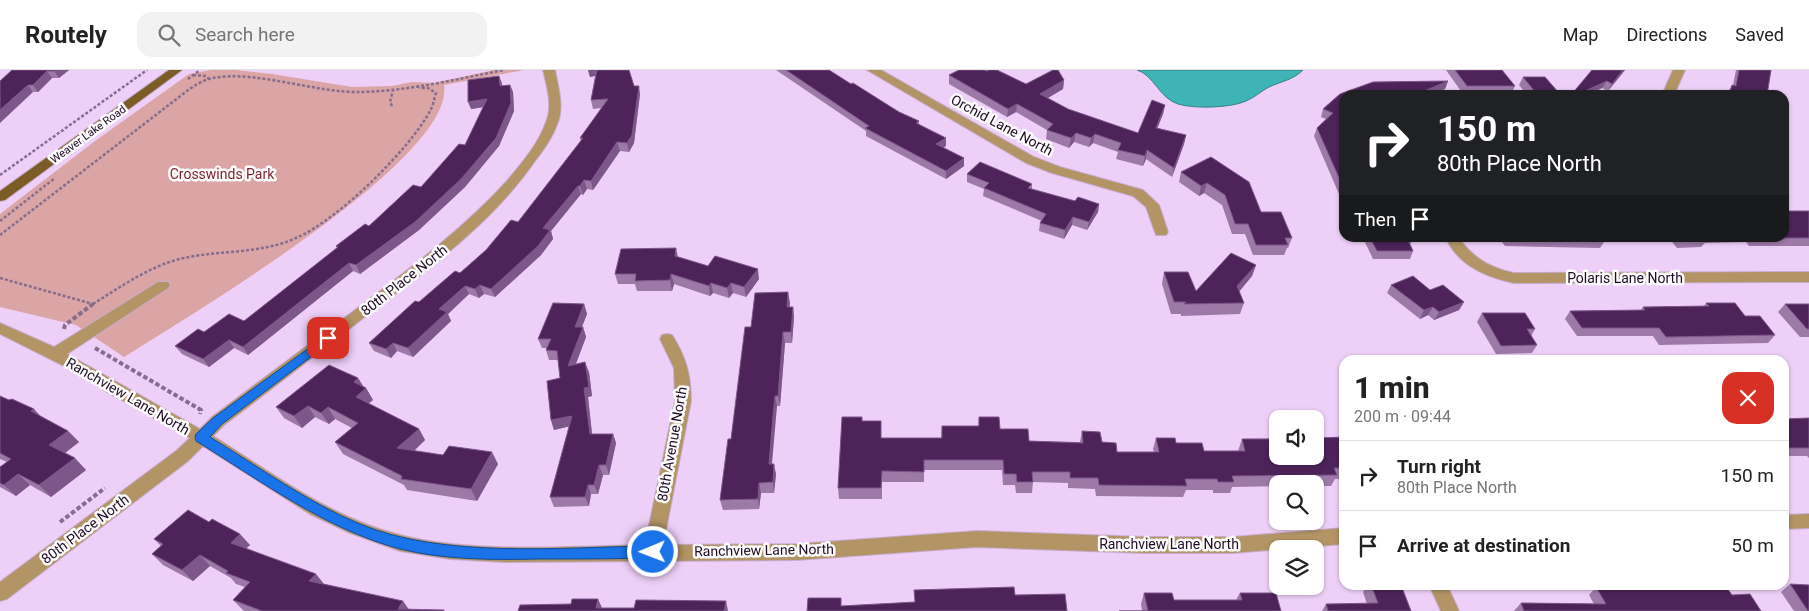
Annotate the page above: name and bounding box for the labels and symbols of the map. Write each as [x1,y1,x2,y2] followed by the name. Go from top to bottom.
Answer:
[948,91,1056,159] street label: Orchid Lane North
[48,103,129,166] street label: Weaver Lake Road
[170,166,275,182] park label: Crosswinds Park
[358,241,450,319] street label: 80th Place North
[1567,270,1683,286] street label: Polaris Lane North
[307,317,349,359] pin
[63,354,193,438] street label: Ranchview Lane North
[654,385,690,503] street label: 80th Avenue North
[38,491,132,567] street label: 80th Place North
[626,525,678,577] position arrow
[1099,536,1239,552] street label: Ranchview Lane North
[694,541,834,559] street label: Ranchview Lane North

